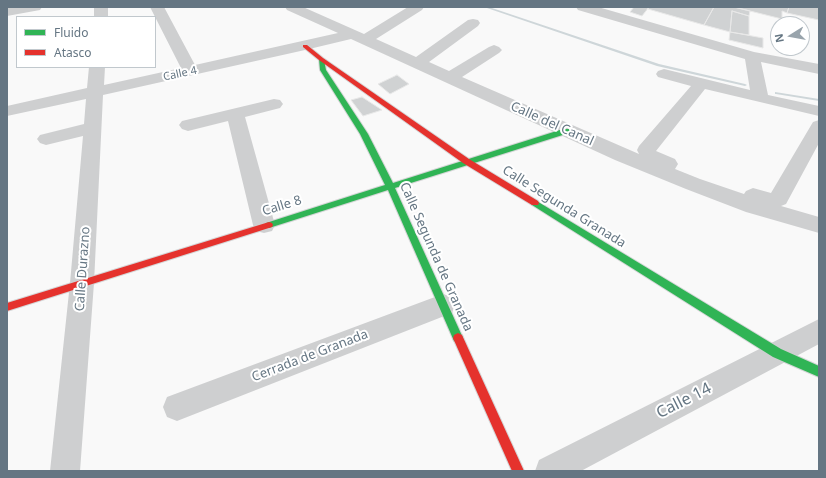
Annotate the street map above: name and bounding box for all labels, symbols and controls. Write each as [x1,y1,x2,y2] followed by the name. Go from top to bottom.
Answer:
[16,16,156,68] legend
[770,16,810,56] north arrow
[54,24,88,41] text: Fluido
[770,32,787,44] text: N
[54,44,92,61] text: Atasco
[162,64,198,84] street label: Calle 4
[508,99,596,149] street label: Calle del Canal
[499,163,629,251] street label: Calle Segunda Granada
[396,180,476,334] street label: Calle Segunda de Granada
[260,193,304,219] street label: Calle 8
[72,226,94,312] street label: Calle Durazno
[250,327,370,385] street label: Cerrada de Granada
[653,379,715,423] street label: Calle 14

